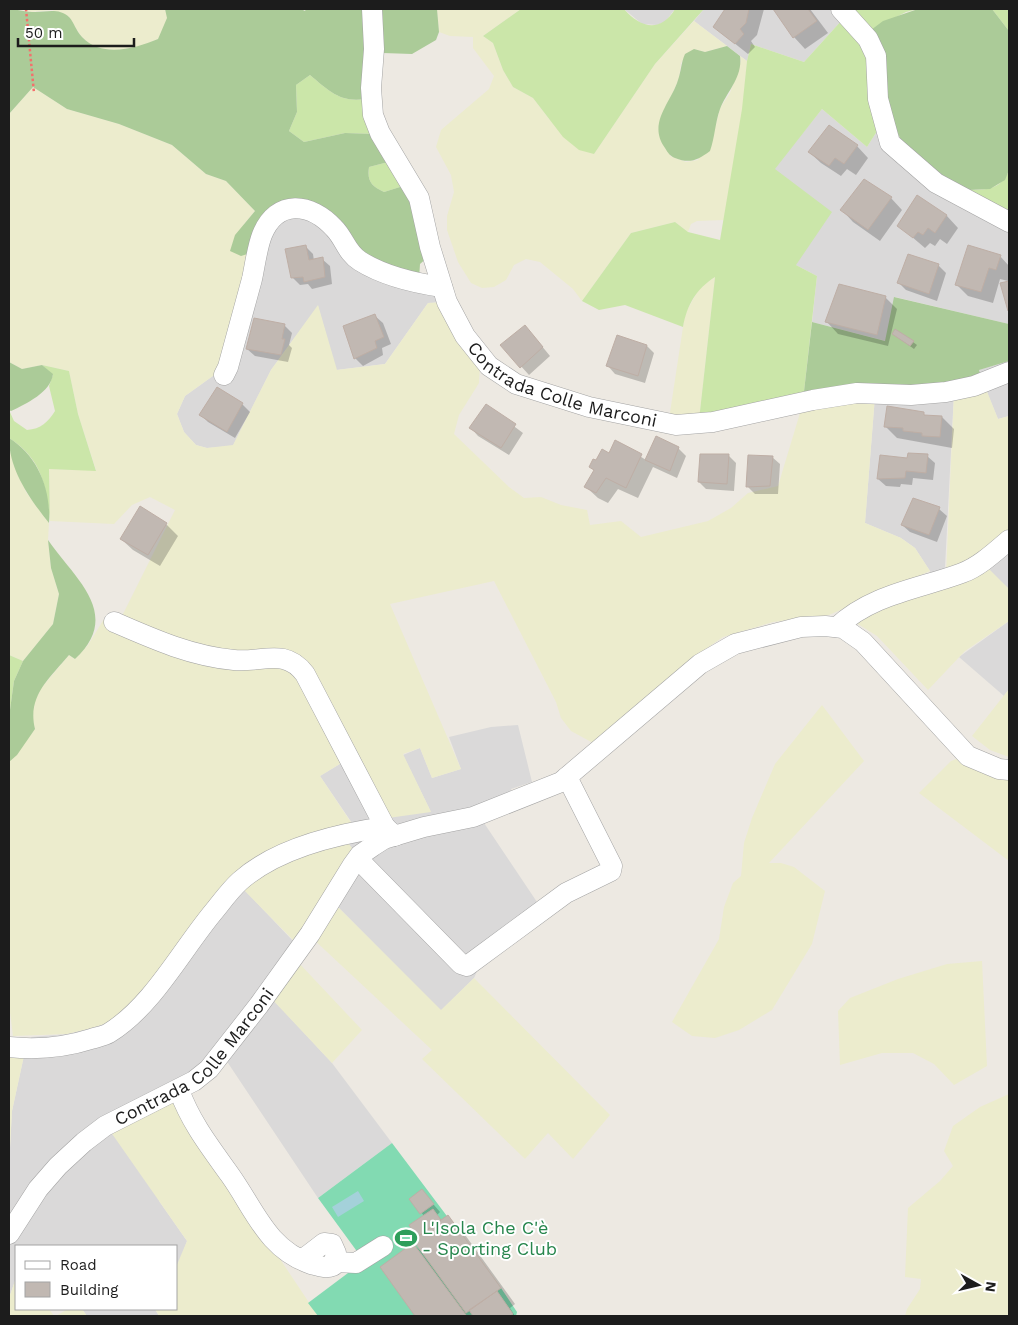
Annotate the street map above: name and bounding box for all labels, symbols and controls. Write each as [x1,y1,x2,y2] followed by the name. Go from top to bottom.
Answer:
[18,15,134,47] scale bar
[25,24,62,42] text: 50 m
[464,337,659,431] street label: Contrada Colle Marconi
[111,984,278,1130] street label: Contrada Colle Marconi
[422,1217,557,1259] place label: L'Isola Che C'è - Sporting Club
[393,1225,419,1251] sports icon: L'Isola Che C'è - Sporting Club
[15,1245,178,1310] legend
[60,1256,97,1274] text: Road
[953,1260,1003,1310] north arrow
[60,1281,118,1299] text: Building
[982,1281,1000,1293] text: N

